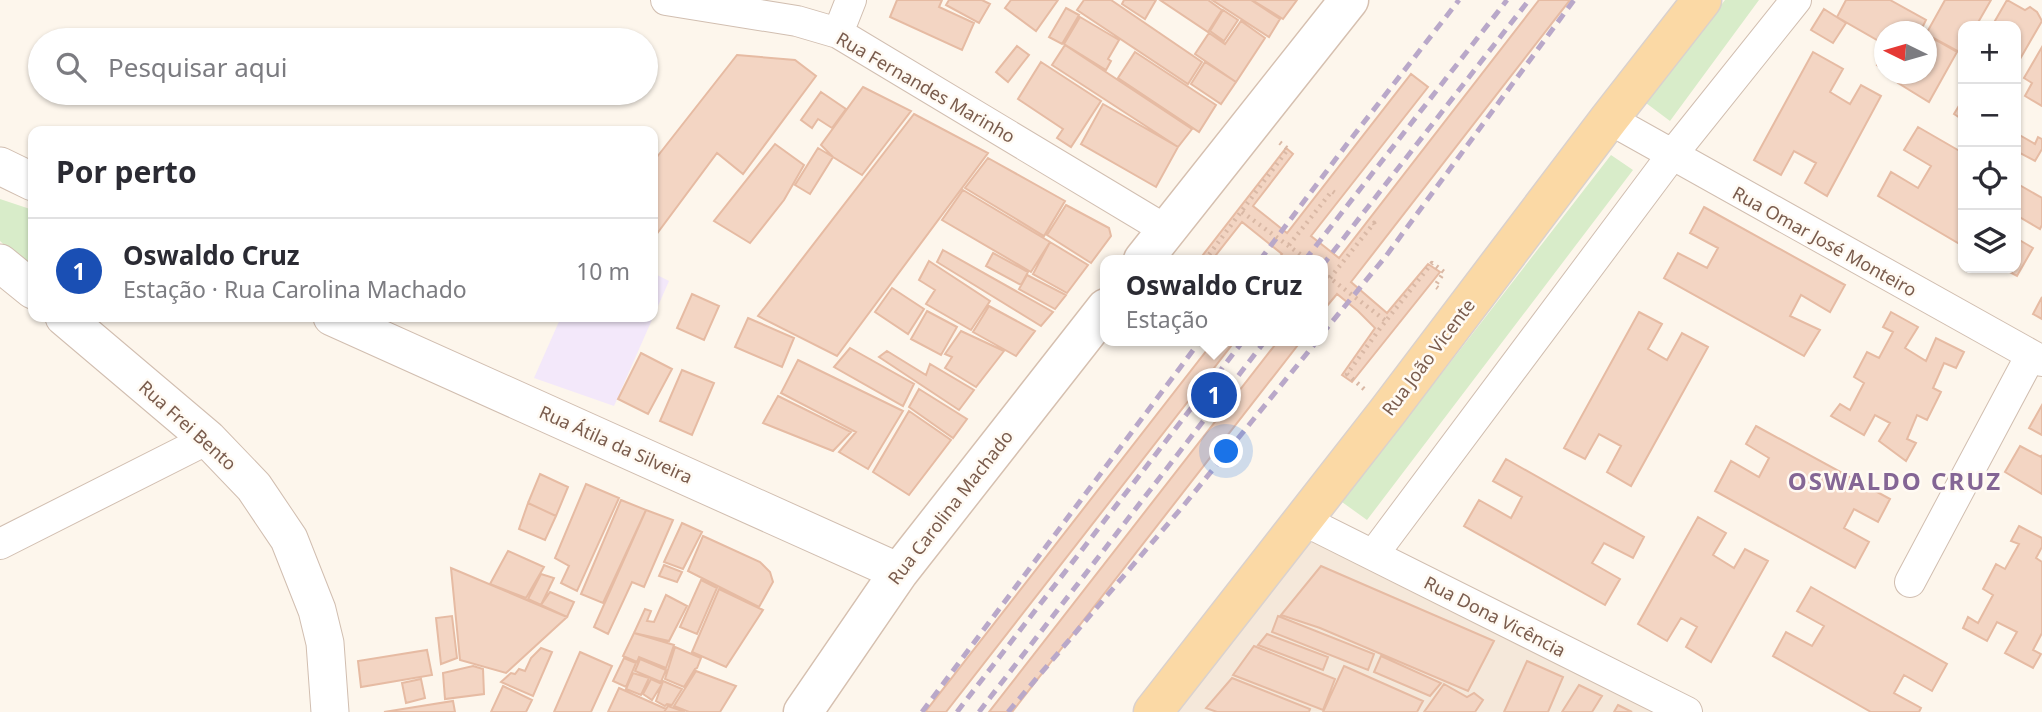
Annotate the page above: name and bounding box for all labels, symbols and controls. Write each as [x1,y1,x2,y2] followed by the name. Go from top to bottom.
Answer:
[1874,21,1937,84] north arrow
[1958,21,2021,273] map controls
[1958,21,2021,84] button: +
[832,26,1020,148] street label: Rua Fernandes Marinho
[28,28,658,105] search box
[52,48,90,86] icon: search
[108,49,288,85] text: Pesquisar aqui
[1958,84,2021,147] button: −
[1958,147,2021,210] button: locate
[56,151,197,192] text: Por perto
[1729,180,1921,302] street label: Rua Omar José Monteiro
[1958,210,2021,273] button: layers
[123,237,300,273] text: Oswaldo Cruz
[72,255,86,287] text: 1
[576,255,630,287] text: 10 m
[1100,255,1328,346] popup
[1126,267,1302,303] text: Oswaldo Cruz
[123,273,467,305] text: Estação · Rua Carolina Machado
[1376,294,1480,420] street label: Rua João Vicente
[1126,303,1209,335] text: Estação
[1191,369,1237,421] pin: 1
[134,375,242,475] street label: Rua Frei Bento
[536,399,696,489] street label: Rua Átila da Silveira
[882,425,1018,589] street label: Rua Carolina Machado
[1209,434,1243,468] your location
[1788,464,2002,497] district label: OSWALDO CRUZ
[1420,570,1570,662] street label: Rua Dona Vicência

